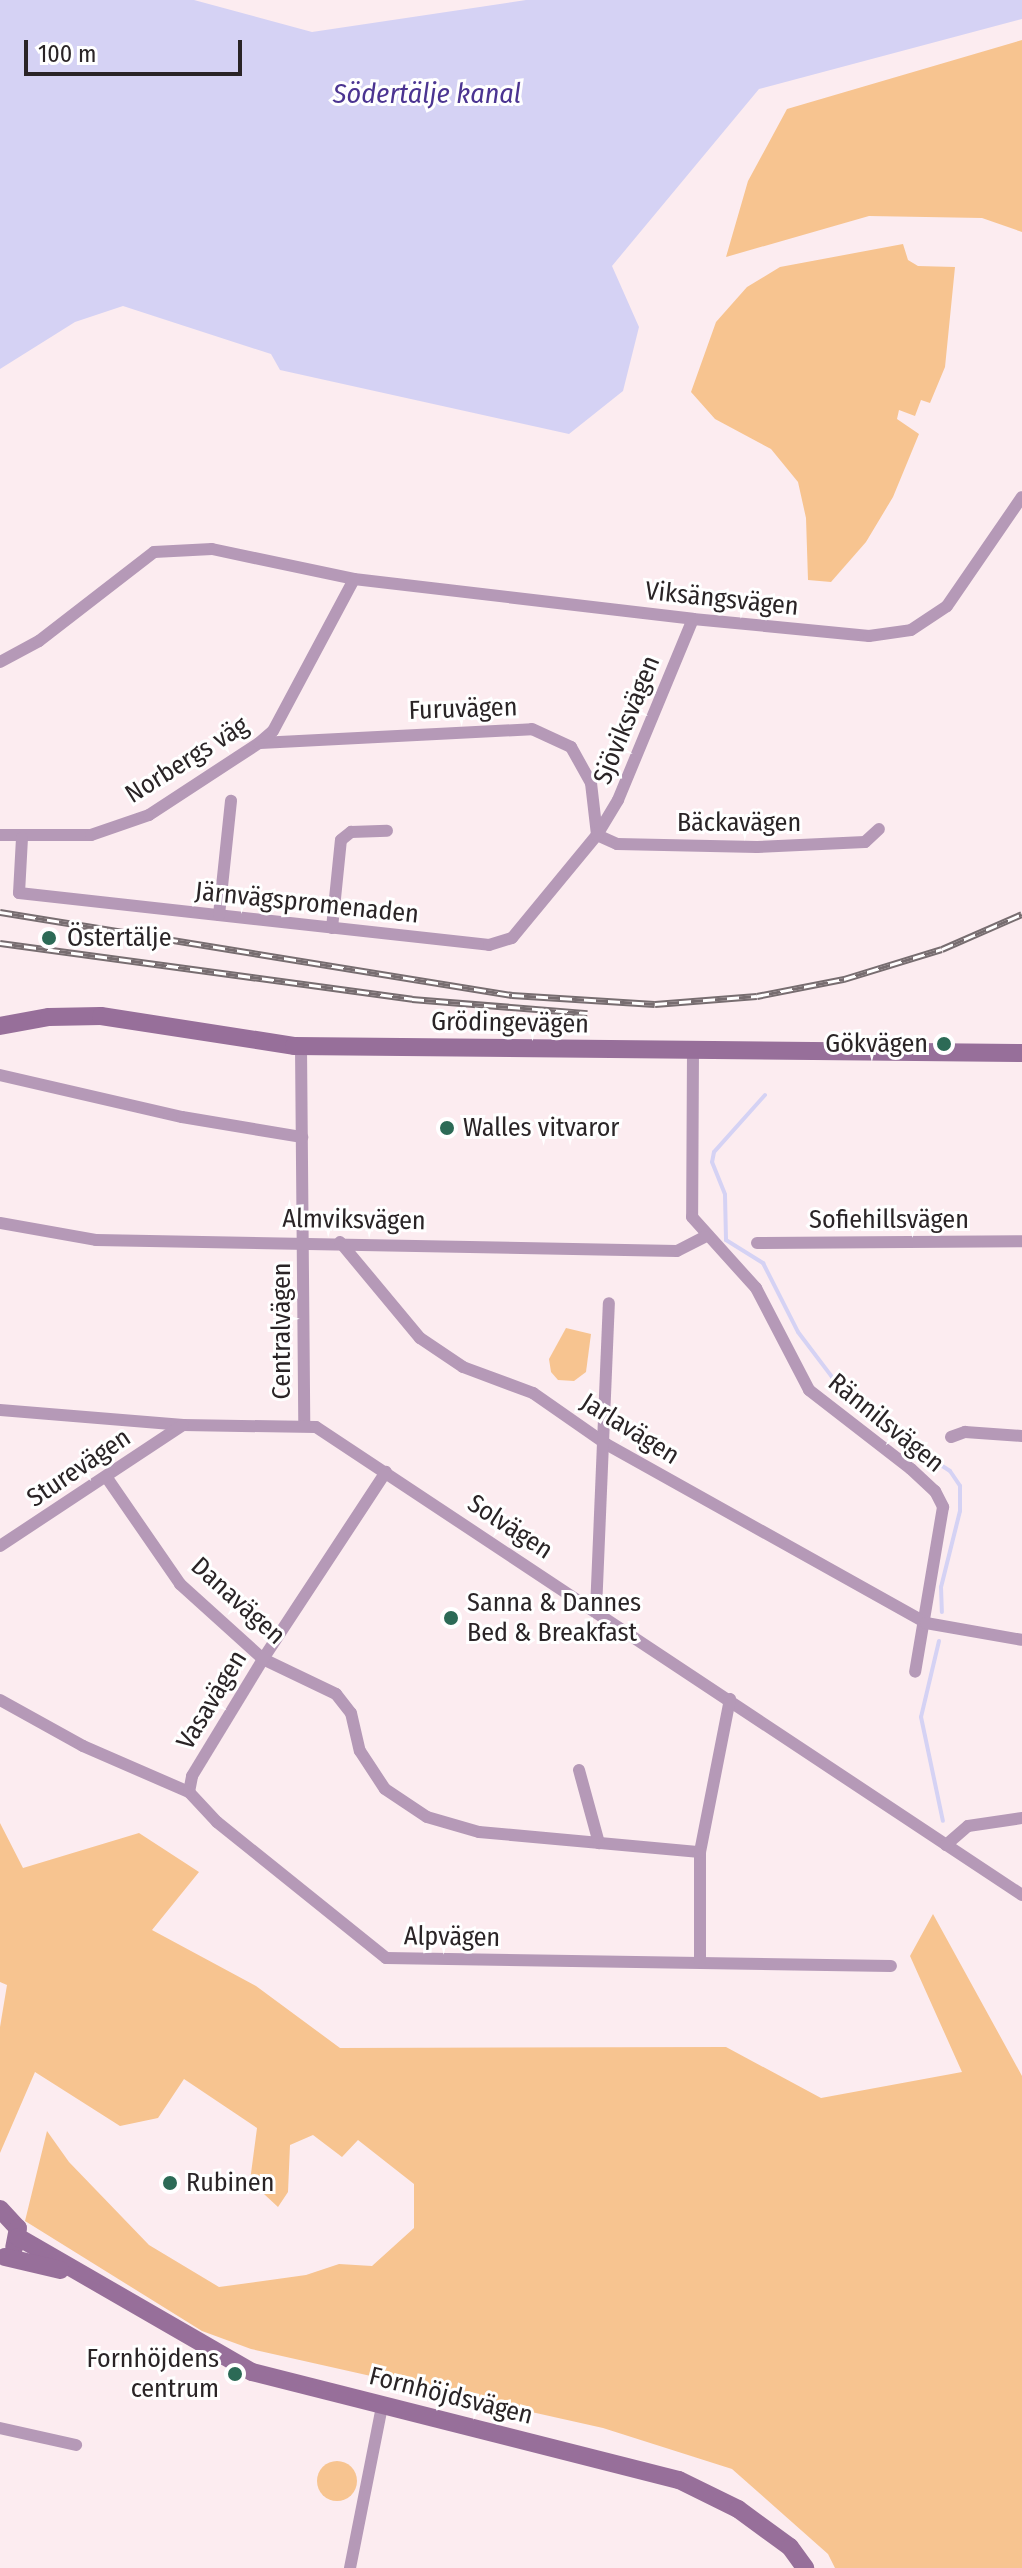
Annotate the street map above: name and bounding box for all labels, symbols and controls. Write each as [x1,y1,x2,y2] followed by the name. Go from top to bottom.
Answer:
[28,24,246,74] scale bar
[38,40,96,68] text: 100 m
[333,77,521,111] water label: Södertälje kanal
[644,575,800,623] street label: Viksängsvägen
[587,651,667,789] street label: Sjöviksvägen
[408,692,518,726] street label: Furuvägen
[120,710,254,810] street label: Norbergs väg
[677,807,801,839] street label: Bäckavägen
[194,876,420,930] street label: Järnvägspromenaden
[67,922,172,954] place label: Östertälje
[38,927,60,949] marker: Östertälje
[431,1006,589,1040] street label: Grödingevägen
[825,1028,928,1060] place label: Gökvägen
[935,1035,953,1053] marker: Gökvägen
[463,1112,619,1144] place label: Walles vitvaror
[438,1119,456,1137] marker: Walles vitvaror
[282,1203,426,1237] street label: Almviksvägen
[809,1204,969,1236] street label: Sofiehillsvägen
[266,1262,298,1400] street label: Centralvägen
[822,1367,950,1479] street label: Rännilsvägen
[575,1387,685,1471] street label: Jarlavägen
[21,1422,137,1514] street label: Sturevägen
[462,1488,558,1566] street label: Solvägen
[185,1551,291,1651] street label: Danavägen
[467,1587,641,1648] place label: Sanna & Dannes Bed & Breakfast
[442,1609,460,1627] marker: Sanna & Dannes Bed & Breakfast
[170,1645,254,1755] street label: Vasavägen
[404,1921,500,1953] street label: Alpvägen
[186,2167,274,2199] place label: Rubinen
[161,2174,179,2192] marker: Rubinen
[87,2343,219,2404] place label: Fornhöjdens centrum
[366,2361,536,2431] street label: Fornhöjdsvägen
[226,2365,244,2383] marker: Fornhöjdens centrum

